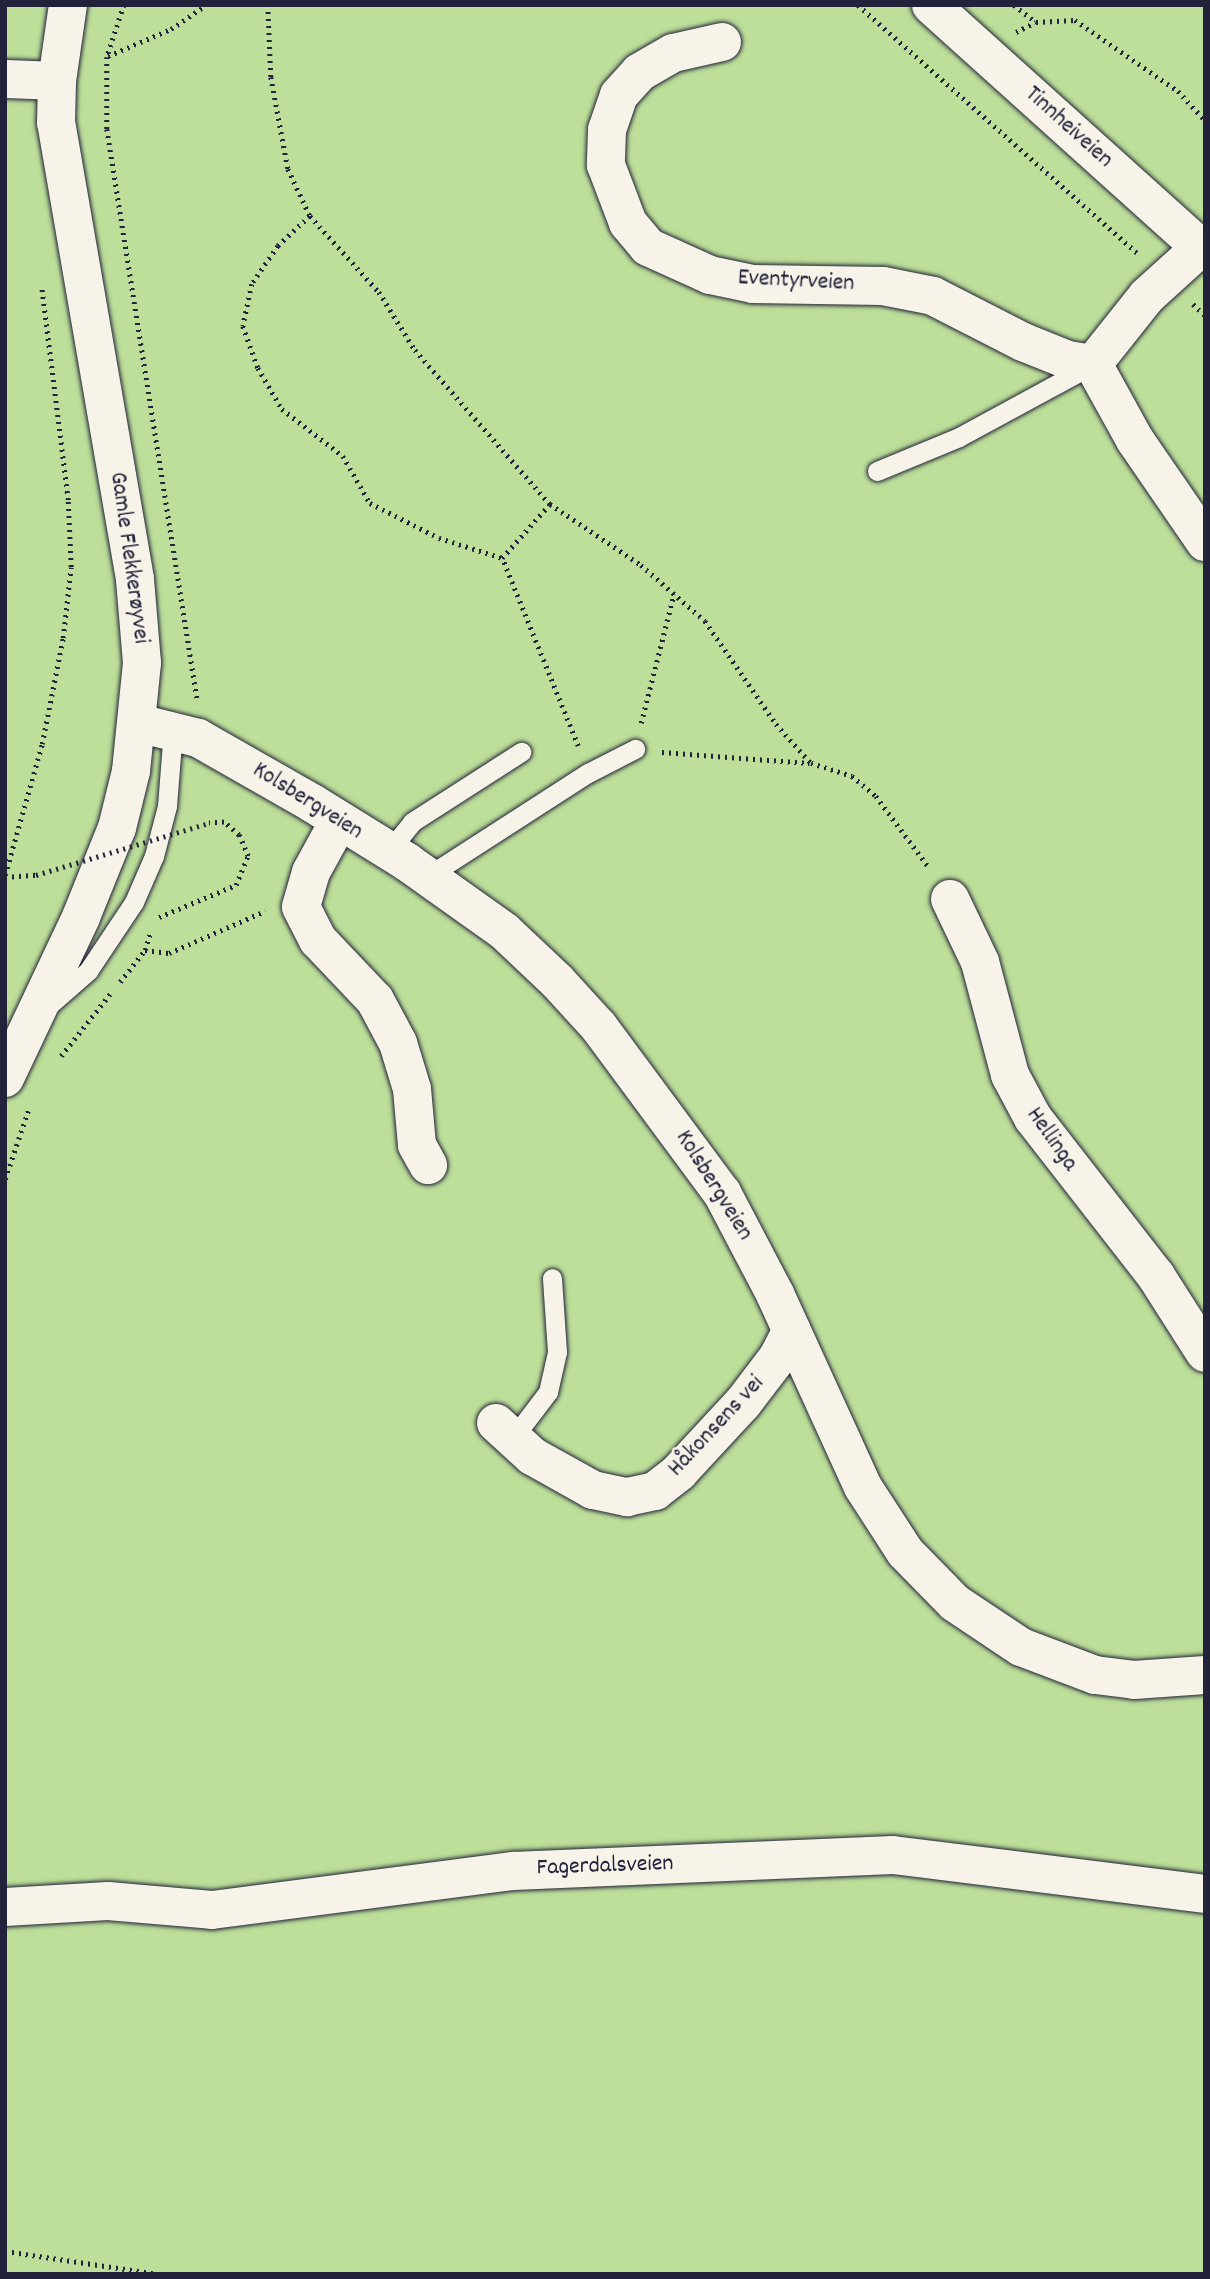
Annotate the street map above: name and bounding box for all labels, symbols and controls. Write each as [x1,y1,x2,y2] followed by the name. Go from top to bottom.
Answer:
[1018,81,1118,175] street label: Tinnheiveien
[737,265,855,299] street label: Eventyrveien
[102,470,154,646] street label: Gamle Flekkerøyvei
[247,757,367,847] street label: Kolsbergveien
[1019,1102,1083,1178] street label: Hellinga
[668,1126,758,1246] street label: Kolsbergveien
[663,1370,771,1484] street label: Håkonsens vei
[536,1850,674,1884] street label: Fagerdalsveien

